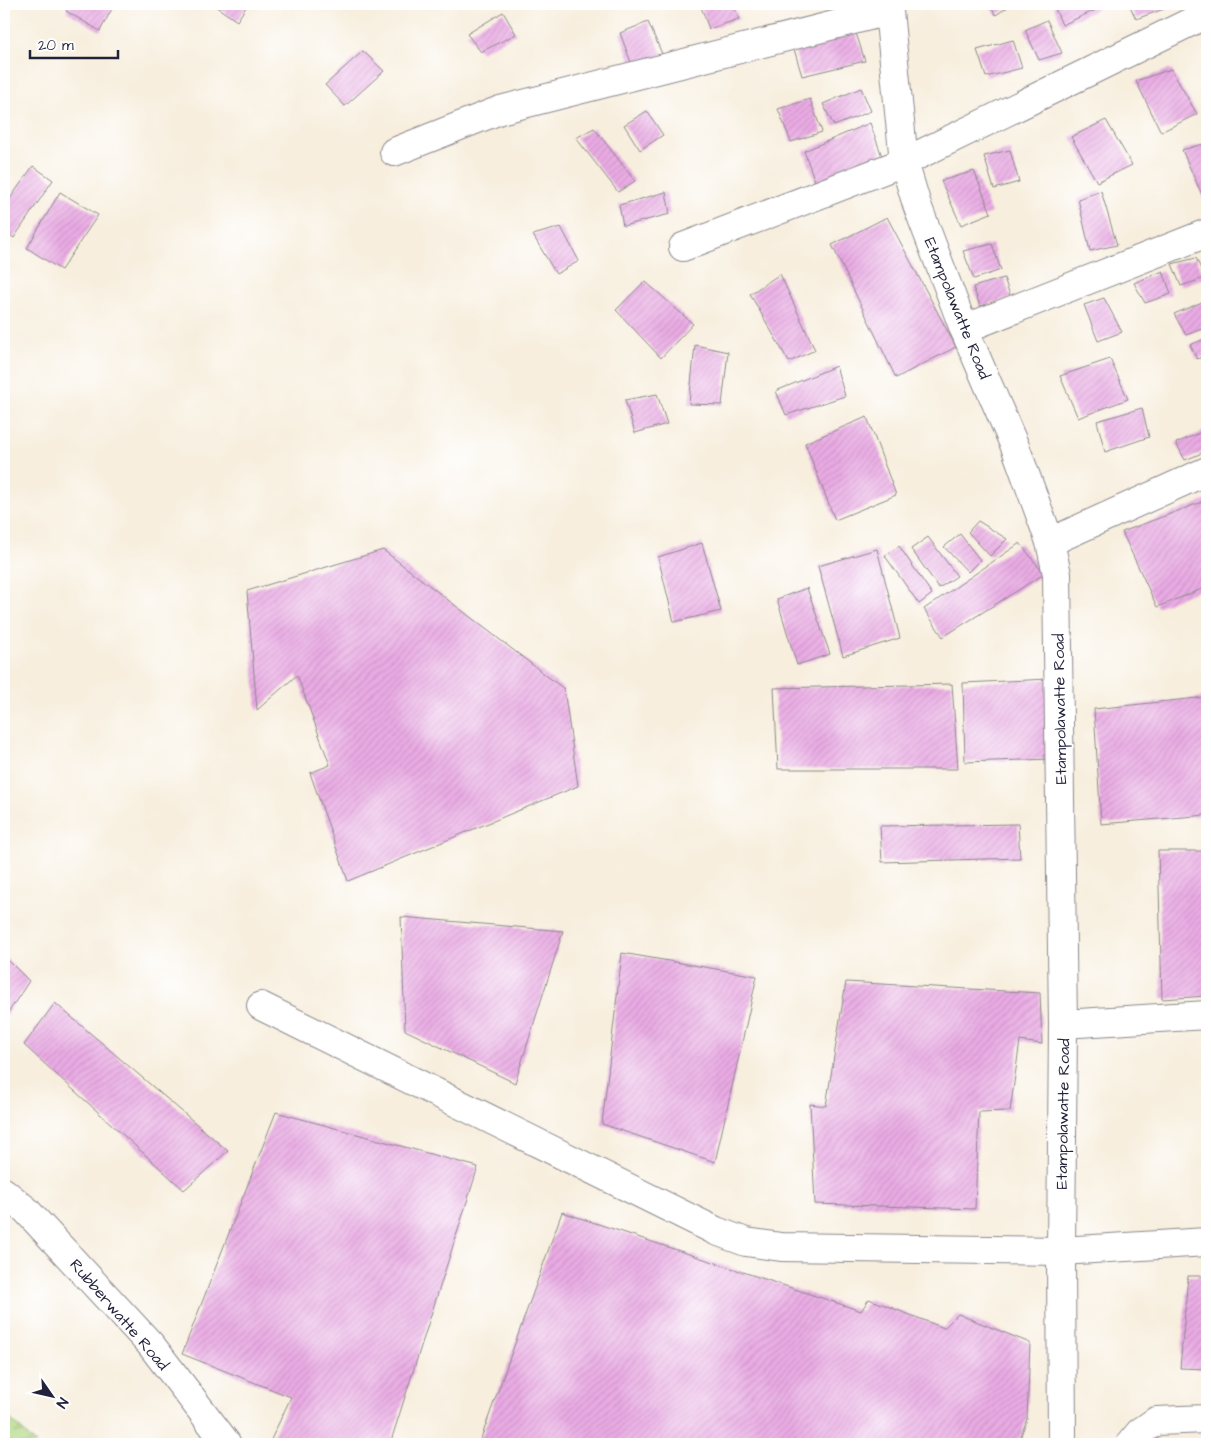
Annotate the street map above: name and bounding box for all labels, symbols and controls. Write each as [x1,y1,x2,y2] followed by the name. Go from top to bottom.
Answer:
[30,28,118,60] scale bar
[38,35,74,56] text: 20 m
[919,234,996,382] street label: Etampolawatte Road
[1048,633,1072,785] street label: Etampolawatte Road
[1051,1038,1075,1190] street label: Etampolawatte Road
[65,1254,174,1375] street label: Rubberwatte Road
[28,1370,78,1420] north arrow
[51,1393,73,1412] text: N

